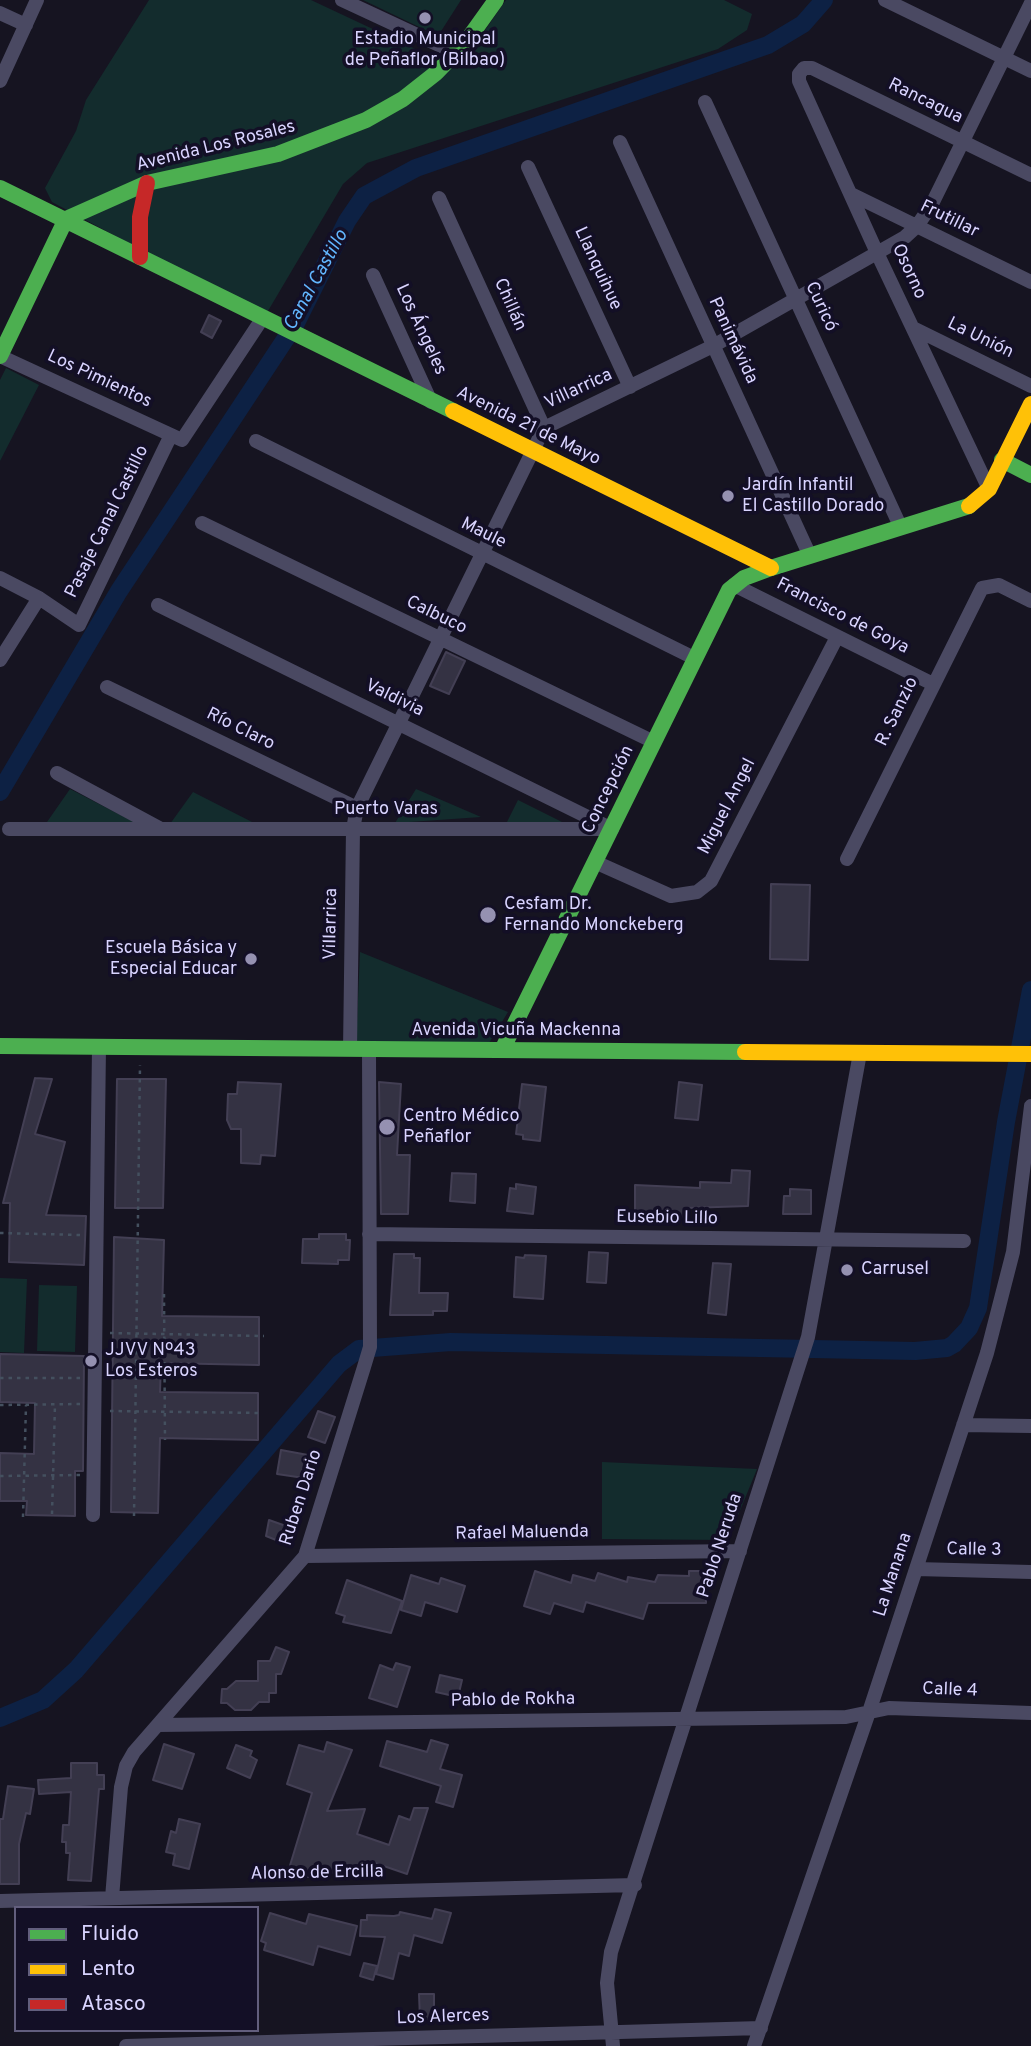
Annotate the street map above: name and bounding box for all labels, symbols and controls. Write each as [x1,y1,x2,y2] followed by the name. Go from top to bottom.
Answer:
[417,10,433,26] marker: Estadio Municipal de Peñaflor (Bilbao)
[345,29,505,72] place label: Estadio Municipal de Peñaflor (Bilbao)
[884,75,966,129] street label: Rancagua
[134,117,298,177] street label: Avenida Los Rosales
[916,197,982,243] street label: Frutillar
[568,224,626,314] street label: Llanquihue
[280,227,354,335] water label: Canal Castillo
[886,241,930,303] street label: Osorno
[488,275,530,335] street label: Chillán
[799,279,841,335] street label: Curicó
[390,281,450,379] street label: Los Ángeles
[703,294,761,388] street label: Panimávida
[943,314,1017,364] street label: La Unión
[43,346,155,414] street label: Los Pimientos
[542,365,616,415] street label: Villarrica
[452,383,604,471] street label: Avenida 21 de Mayo
[62,442,154,602] street label: Pasaje Canal Castillo
[742,475,884,518] place label: Jardín Infantil El Castillo Dorado
[720,488,736,504] marker: Jardín Infantil El Castillo Dorado
[457,514,509,554] street label: Maule
[772,574,912,660] street label: Francisco de Goya
[402,592,470,640] street label: Calbuco
[872,674,924,750] street label: R. Sanzio
[361,676,427,722] street label: Valdivia
[202,704,278,756] street label: Río Claro
[578,742,640,838] street label: Concepción
[695,755,761,859] street label: Miguel Angel
[334,799,438,821] street label: Puerto Varas
[321,888,343,960] street label: Villarrica
[504,894,684,936] place label: Cesfam Dr. Fernando Monckeberg
[478,905,498,925] marker: Cesfam Dr. Fernando Monckeberg
[105,938,237,981] place label: Escuela Básica y Especial Educar
[243,951,259,967] marker: Escuela Básica y Especial Educar
[411,1020,621,1042] street label: Avenida Vicuña Mackenna
[403,1106,519,1148] place label: Centro Médico Peñaflor
[377,1117,397,1137] marker: Centro Médico Peñaflor
[616,1207,718,1231] street label: Eusebio Lillo
[861,1259,929,1281] place label: Carrusel
[839,1262,855,1278] marker: Carrusel
[105,1340,198,1382] place label: JJVV Nº43 Los Esteros
[83,1353,99,1369] marker: JJVV Nº43 Los Esteros
[276,1447,328,1549] street label: Ruben Dario
[694,1491,748,1601] street label: Pablo Neruda
[455,1522,589,1546] street label: Rafael Maluenda
[870,1530,918,1620] street label: La Manana
[946,1540,1002,1562] street label: Calle 3
[922,1679,978,1703] street label: Calle 4
[451,1689,575,1713] street label: Pablo de Rokha
[250,1862,384,1886] street label: Alonso de Ercilla
[14,1906,259,2032] legend
[81,1921,139,1948] text: Fluido
[81,1956,135,1983] text: Lento
[81,1991,146,2018] text: Atasco
[396,2006,490,2030] street label: Los Alerces

